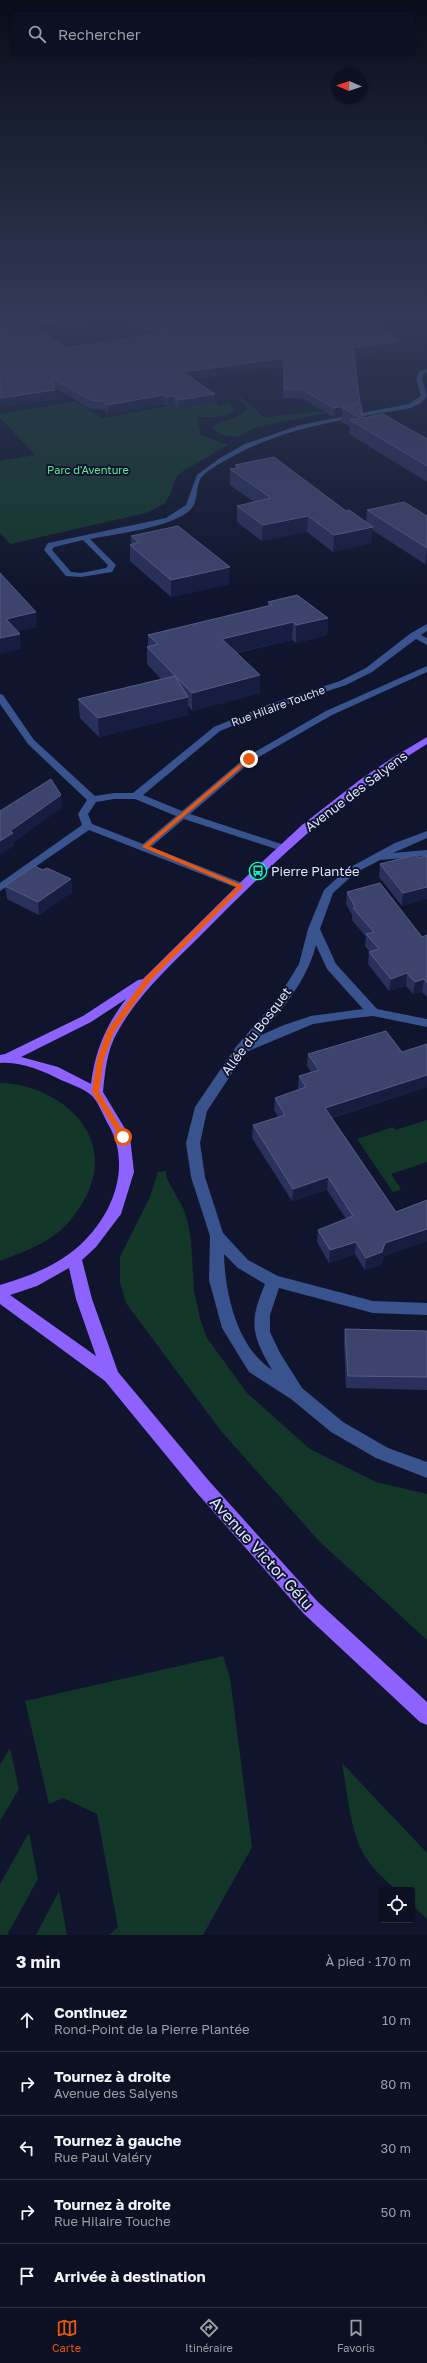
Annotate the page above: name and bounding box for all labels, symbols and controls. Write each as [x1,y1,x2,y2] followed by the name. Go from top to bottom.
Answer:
[12,12,415,56] search box
[26,23,48,45] icon: search
[58,25,141,43] text: Rechercher
[331,68,367,104] north arrow
[47,463,129,476] park label: Parc d'Aventure
[229,683,326,728] street label: Rue Hilaire Touche
[302,747,410,835] street label: Avenue des Salyens
[240,750,258,768] route end
[248,861,268,881] bus stop icon: Pierre Plantée
[271,863,360,879] place label: Pierre Plantée
[218,984,294,1078] street label: Allée du Bosquet
[114,1128,132,1146] route start
[206,1492,318,1614] street label: Avenue Victor Gélu
[379,1887,415,1923] map controls
[379,1887,415,1923] button: locate
[16,1951,60,1972] text: 3 min
[326,1953,411,1969] text: À pied · 170 m
[54,2003,127,2021] text: Continuez
[16,2009,38,2031] icon: ahead
[382,2012,411,2028] text: 10 m
[54,2021,249,2037] text: Rond-Point de la Pierre Plantée
[54,2067,171,2085] text: Tournez à droite
[16,2073,38,2095] icon: right
[380,2076,411,2092] text: 80 m
[54,2085,178,2101] text: Avenue des Salyens
[54,2131,181,2149] text: Tournez à gauche
[16,2137,38,2159] icon: left
[381,2140,411,2156] text: 30 m
[54,2149,152,2165] text: Rue Paul Valéry
[54,2195,171,2213] text: Tournez à droite
[16,2201,38,2223] icon: right
[381,2204,411,2220] text: 50 m
[54,2213,171,2229] text: Rue Hilaire Touche
[16,2265,38,2287] icon: arrive
[54,2267,206,2285] text: Arrivée à destination
[52,2317,81,2354] tab: Carte
[185,2317,233,2354] tab: Itinéraire
[337,2317,375,2354] tab: Favoris

